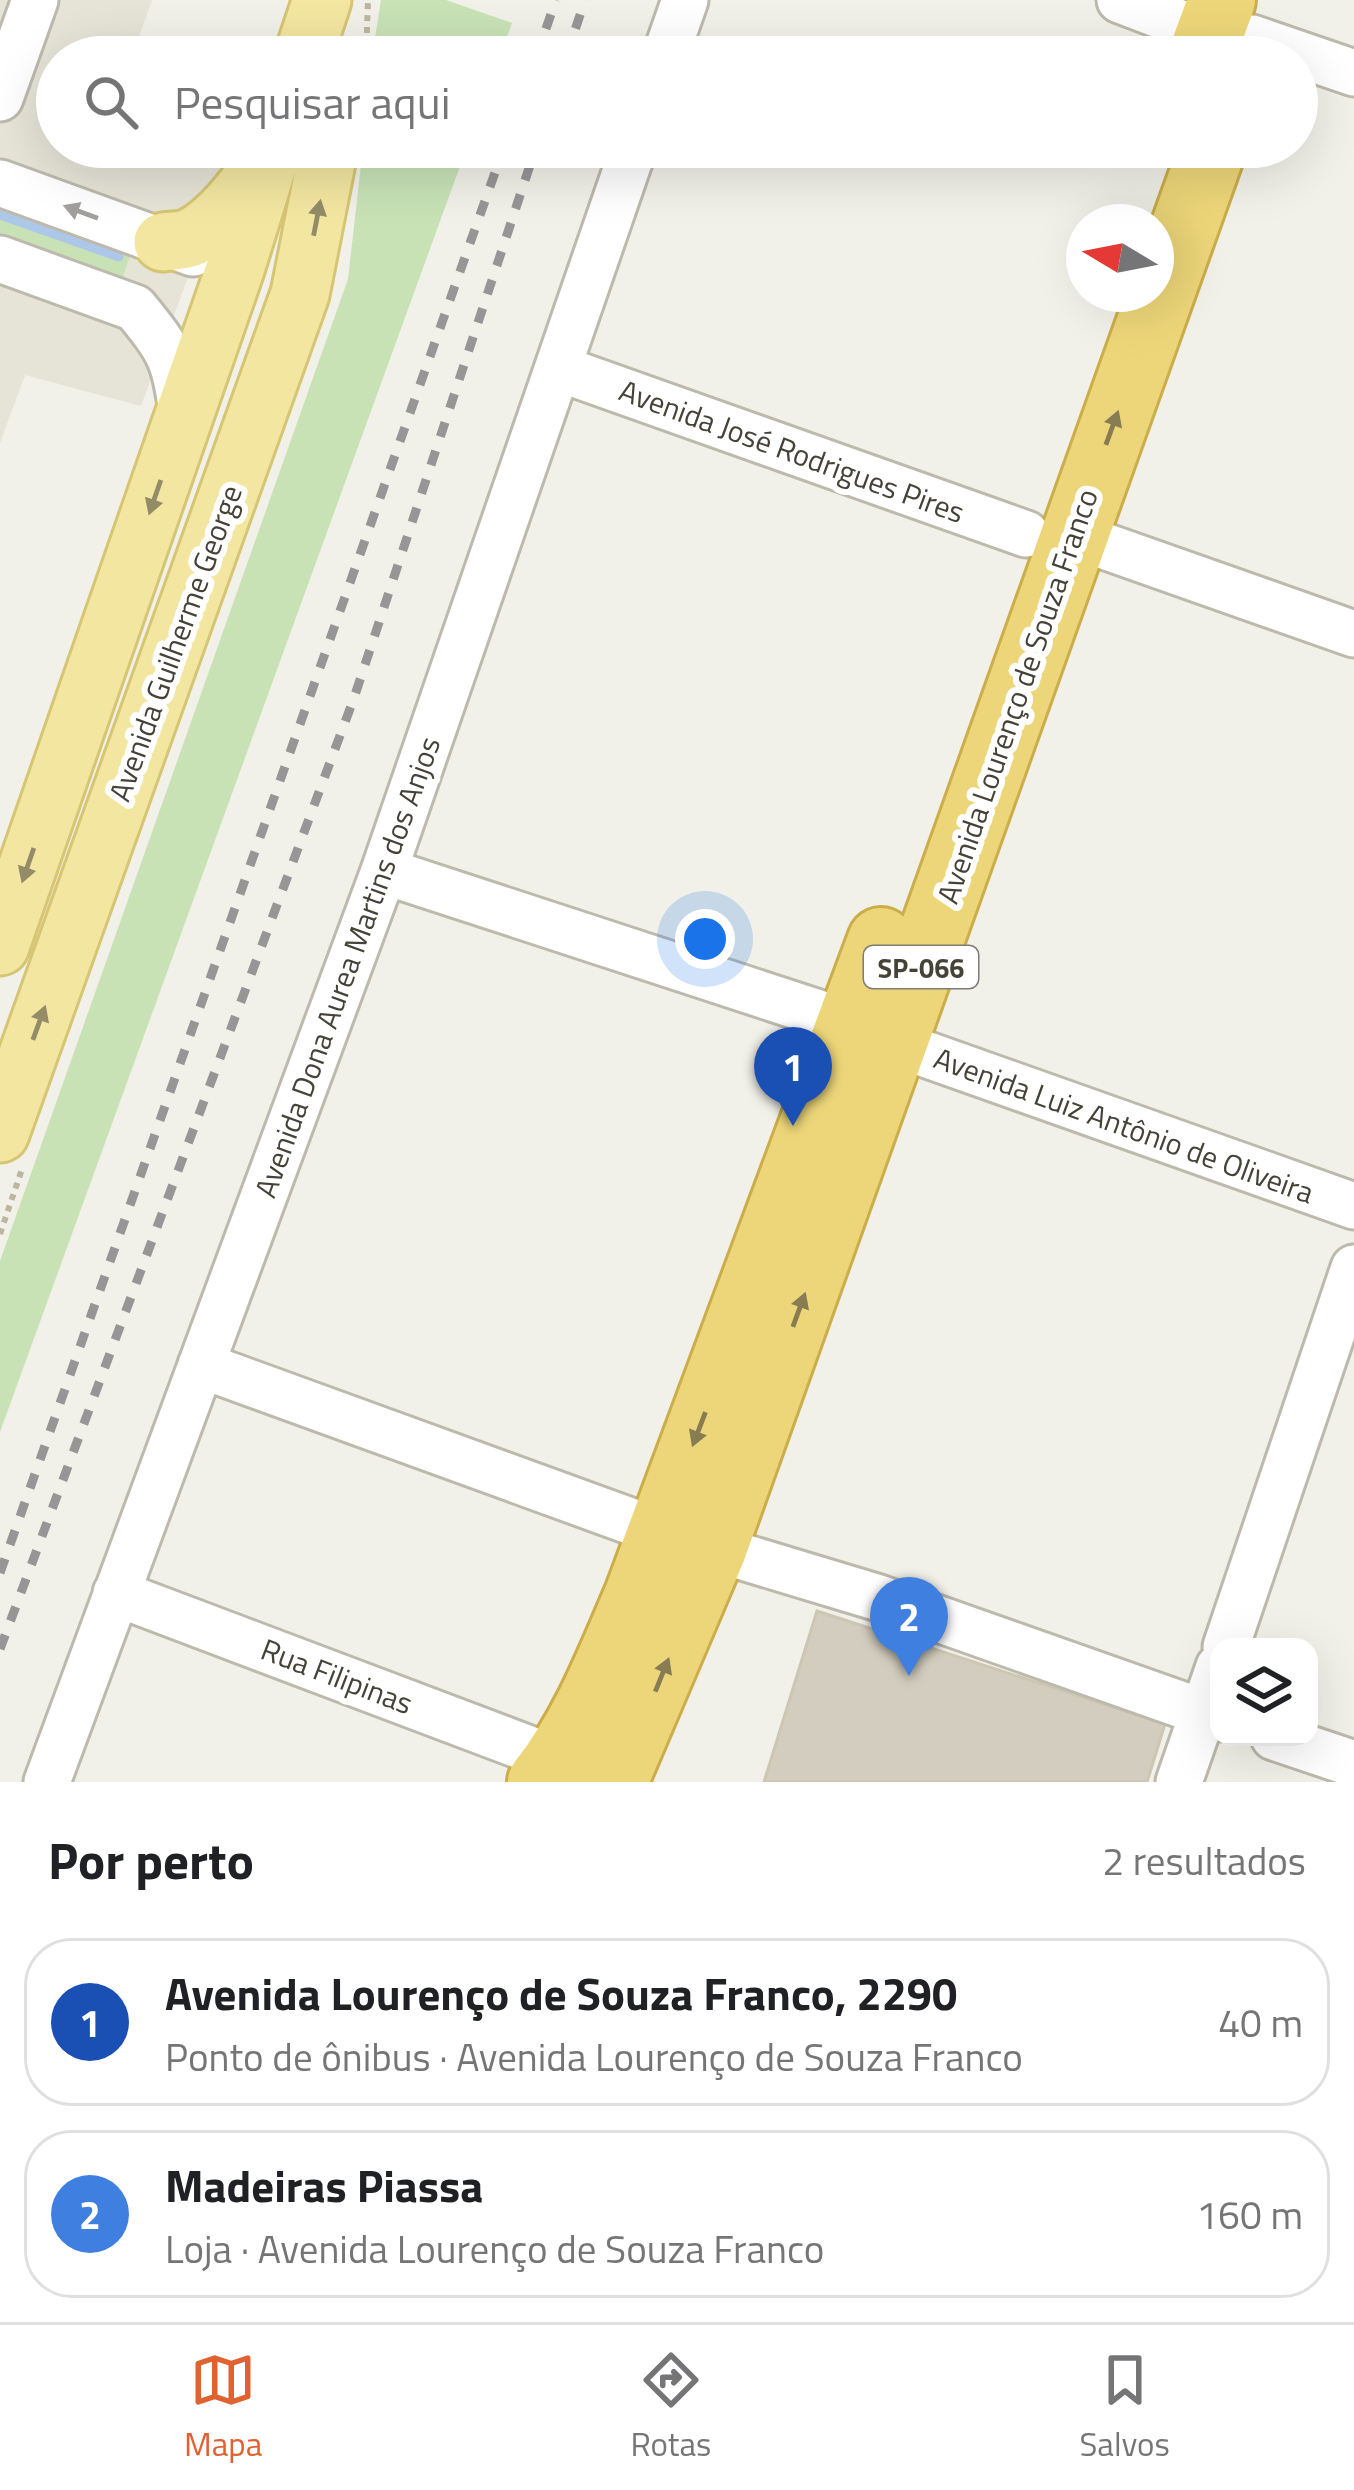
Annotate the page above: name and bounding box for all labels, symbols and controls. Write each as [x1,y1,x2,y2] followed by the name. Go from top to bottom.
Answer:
[36,36,1318,168] search box
[174,68,450,136] text: Pesquisar aqui
[78,69,144,135] icon: search
[308,199,327,236] one-way arrow
[63,202,99,221] one-way arrow
[1066,204,1174,312] north arrow
[613,367,971,535] street label: Avenida José Rodrigues Pires
[1104,410,1122,446] one-way arrow
[96,478,254,808] street label: Avenida Guilherme George
[145,479,163,515] one-way arrow
[924,482,1110,910] street label: Avenida Lourenço de Souza Franco
[242,730,452,1204] street label: Avenida Dona Aurea Martins dos Anjos
[18,847,36,883] one-way arrow
[675,909,735,969] your location
[864,946,978,988] road number: SP-066
[31,1005,49,1041] one-way arrow
[754,1027,832,1126] pin: 1
[928,1035,1320,1215] street label: Avenida Luiz Antônio de Oliveira
[791,1292,809,1328] one-way arrow
[688,1412,707,1448] one-way arrow
[870,1577,948,1676] pin: 2
[254,1626,420,1726] street label: Rua Filipinas
[1210,1638,1318,1746] map controls
[1210,1638,1318,1746] button: layers
[654,1657,673,1693] one-way arrow
[48,1821,254,1899] text: Por perto
[1102,1831,1306,1890] text: 2 resultados
[165,1959,957,2027] text: Avenida Lourenço de Souza Franco, 2290
[79,1993,101,2052] text: 1
[1218,1993,1303,2052] text: 40 m
[165,2027,1023,2086] text: Ponto de ônibus · Avenida Lourenço de Souza Franco
[165,2151,483,2219] text: Madeiras Piassa
[79,2185,101,2244] text: 2
[1196,2185,1303,2244] text: 160 m
[165,2219,824,2278] text: Loja · Avenida Lourenço de Souza Franco
[184,2347,262,2469] tab: Mapa
[630,2347,711,2469] tab: Rotas
[1079,2347,1170,2469] tab: Salvos

